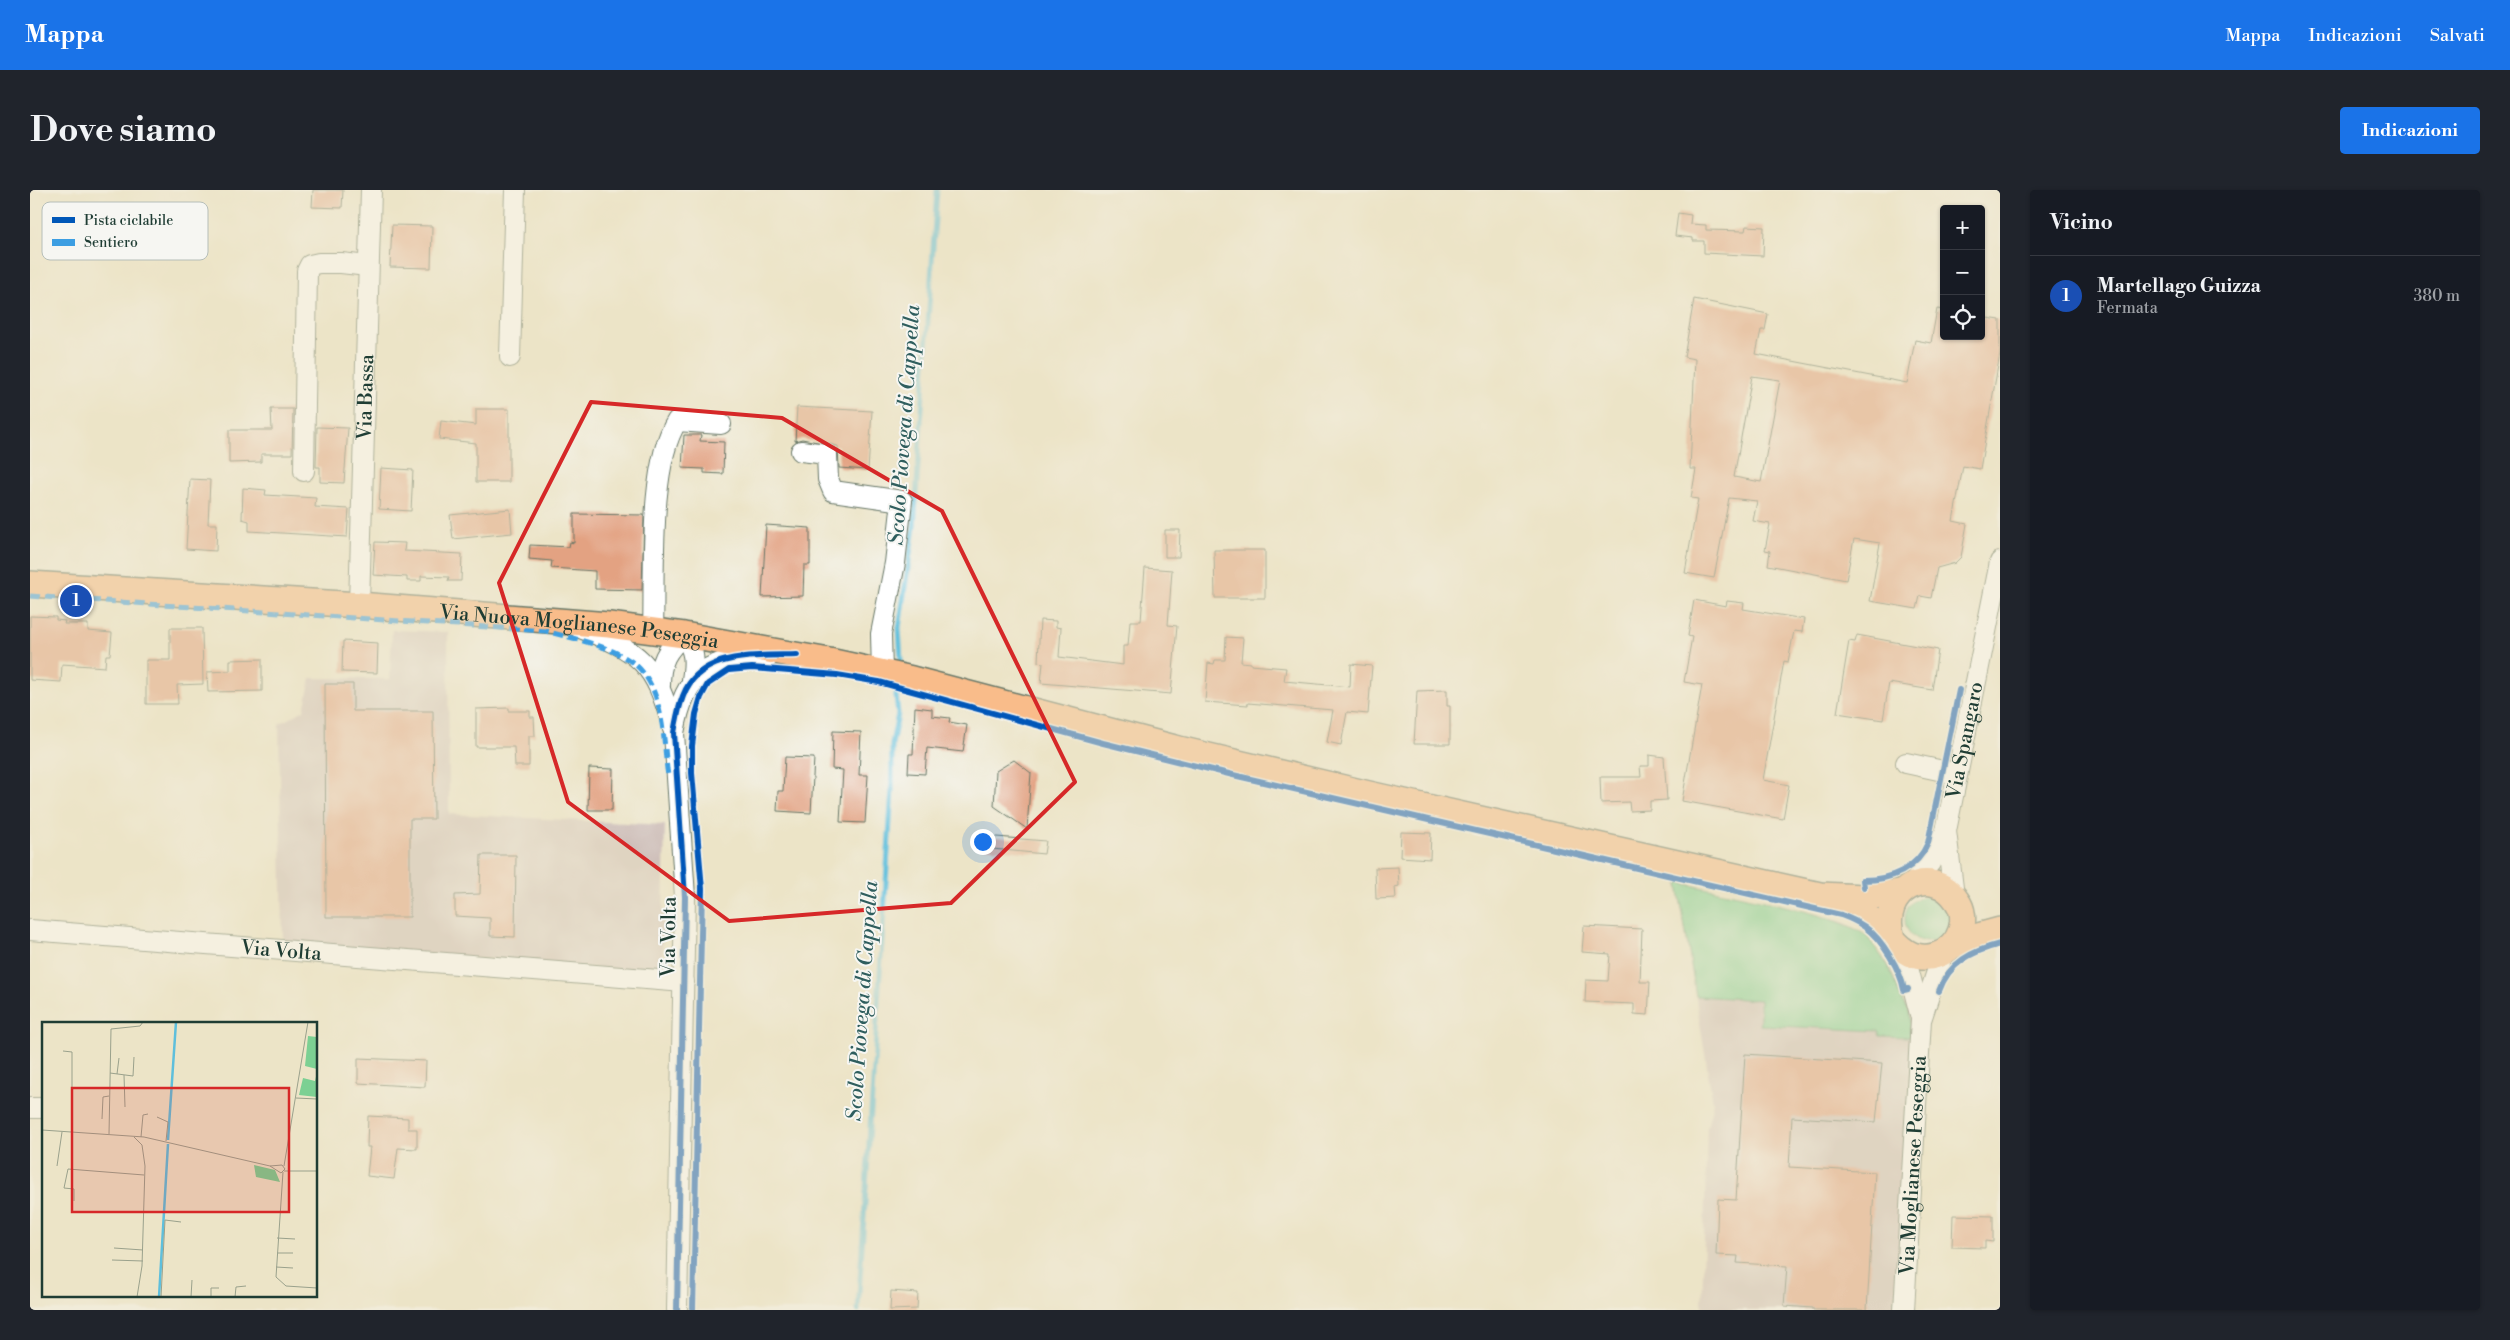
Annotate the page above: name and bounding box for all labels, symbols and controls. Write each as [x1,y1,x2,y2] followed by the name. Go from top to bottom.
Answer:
[25,20,104,50] text: Mappa
[2226,24,2280,47] text: Mappa
[2308,24,2402,47] text: Indicazioni
[2430,24,2485,47] text: Salvati
[2340,107,2480,154] button: Indicazioni
[30,109,217,152] text: Dove siamo
[42,202,208,260] legend
[1940,205,1985,340] map controls
[1940,205,1985,250] button: +
[2050,210,2113,236] text: Vicino
[84,212,173,230] text: Pista ciclabile
[84,234,138,252] text: Sentiero
[1940,250,1985,295] button: −
[2097,274,2261,298] text: Martellago Guizza
[2062,286,2070,306] text: 1
[2413,286,2460,306] text: 380 m
[1940,295,1985,340] button: locate
[2097,298,2158,318] text: Fermata
[884,304,926,546] water label: Scolo Piovega di Cappella
[353,353,380,441] street label: Via Bassa
[60,582,92,620] pin: 1
[437,600,722,655] street label: Via Nuova Moglianese Peseggia
[1941,680,1990,803] street label: Via Spangaro
[970,829,996,855] your location
[842,880,884,1122] water label: Scolo Piovega di Cappella
[656,895,683,979] street label: Via Volta
[239,936,323,967] street label: Via Volta
[42,1022,318,1298] inset map
[1895,1054,1933,1277] street label: Via Moglianese Peseggia

